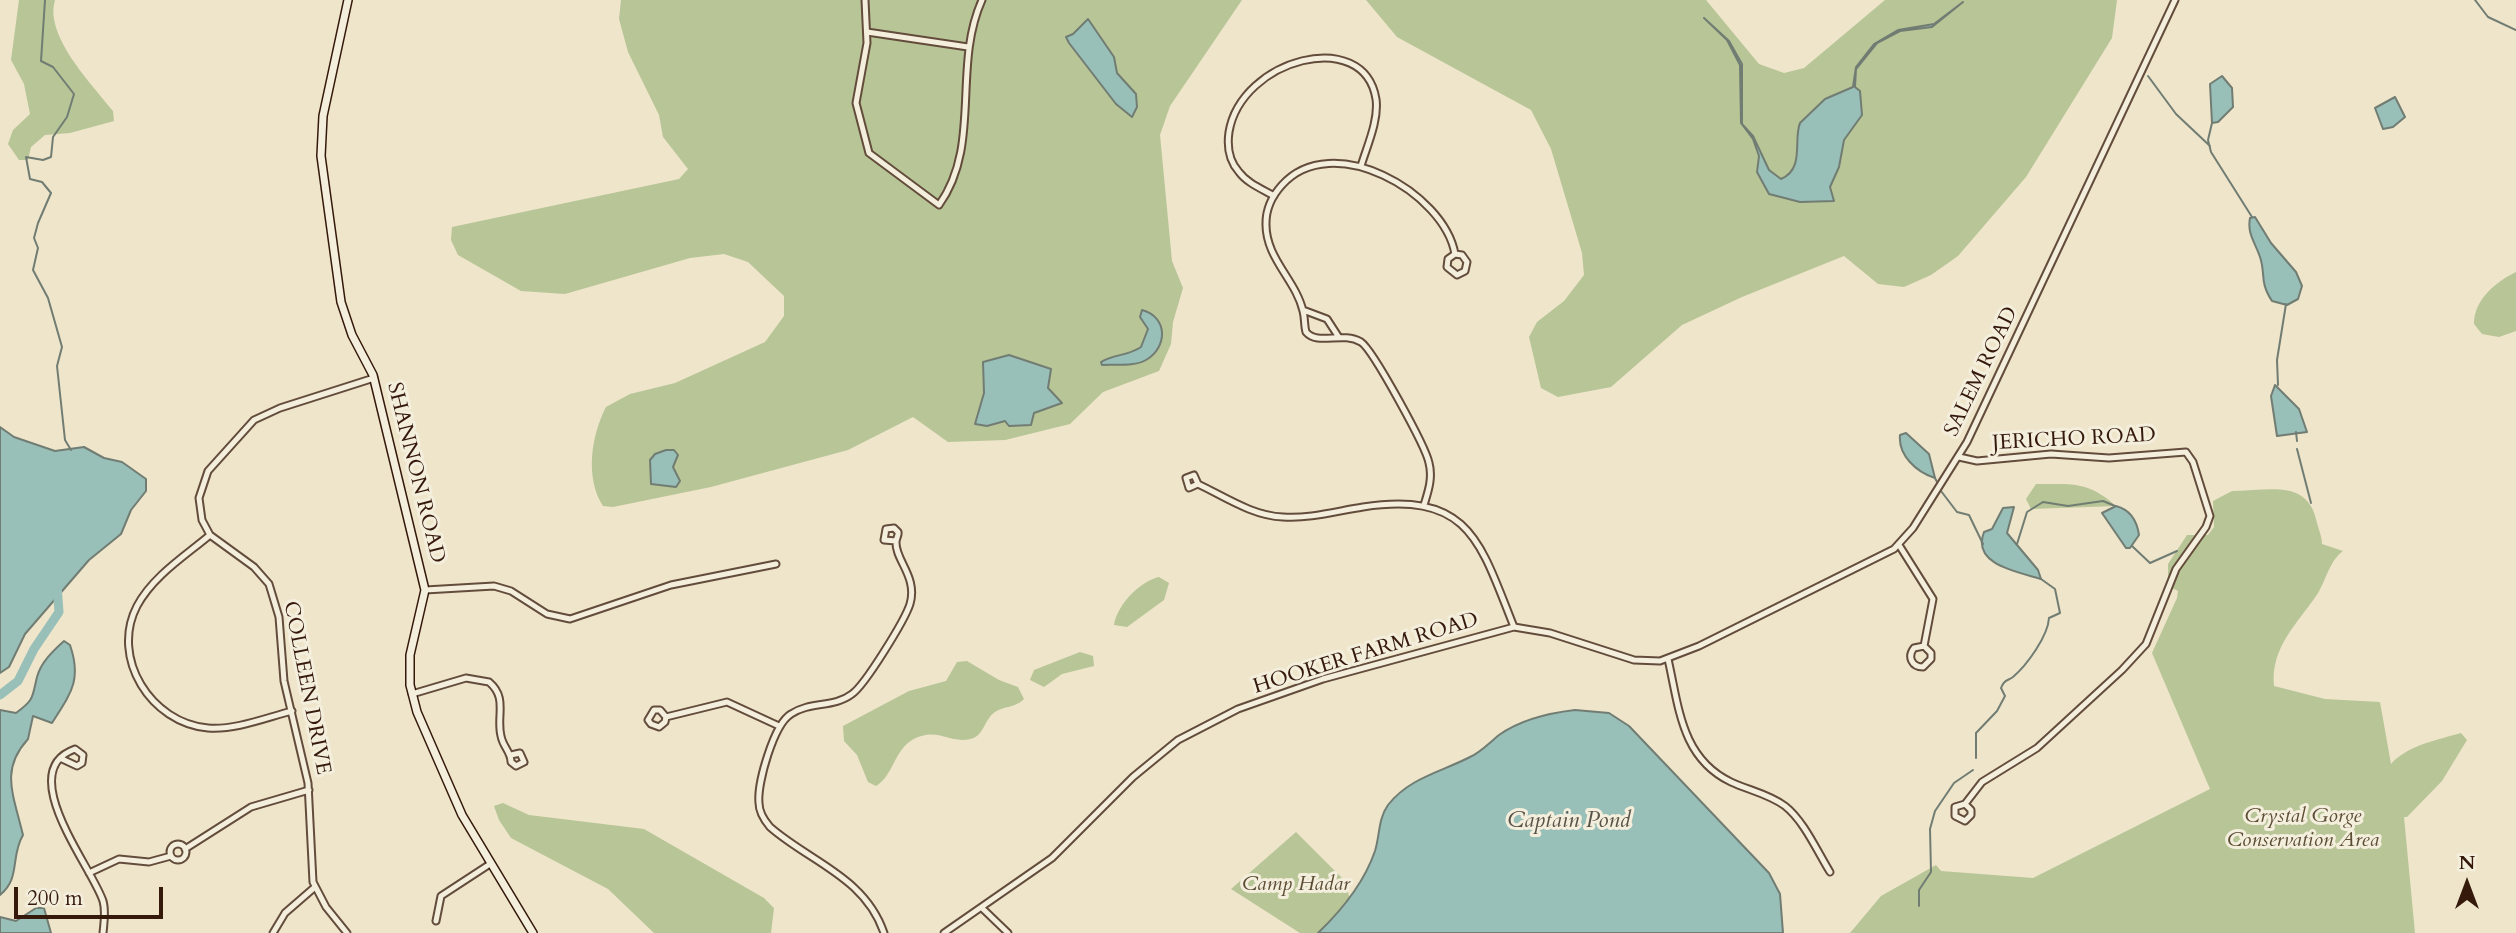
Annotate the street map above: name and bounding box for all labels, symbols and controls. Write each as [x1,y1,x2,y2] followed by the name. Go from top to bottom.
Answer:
[1940,303,2024,441] street label: SALEM ROAD
[380,380,450,566] street label: SHANNON ROAD
[1992,423,2156,457] street label: JERICHO ROAD
[277,599,335,777] street label: COLLEEN DRIVE
[1250,608,1482,700] street label: HOOKER FARM ROAD
[2227,804,2379,854] park label: Crystal Gorge Conservation Area
[1507,808,1631,836] water label: Captain Pond
[2432,849,2502,919] north arrow
[2459,850,2475,876] text: N
[1242,872,1350,898] park label: Camp Hadar
[18,874,166,918] scale bar
[27,884,83,913] text: 200 m

